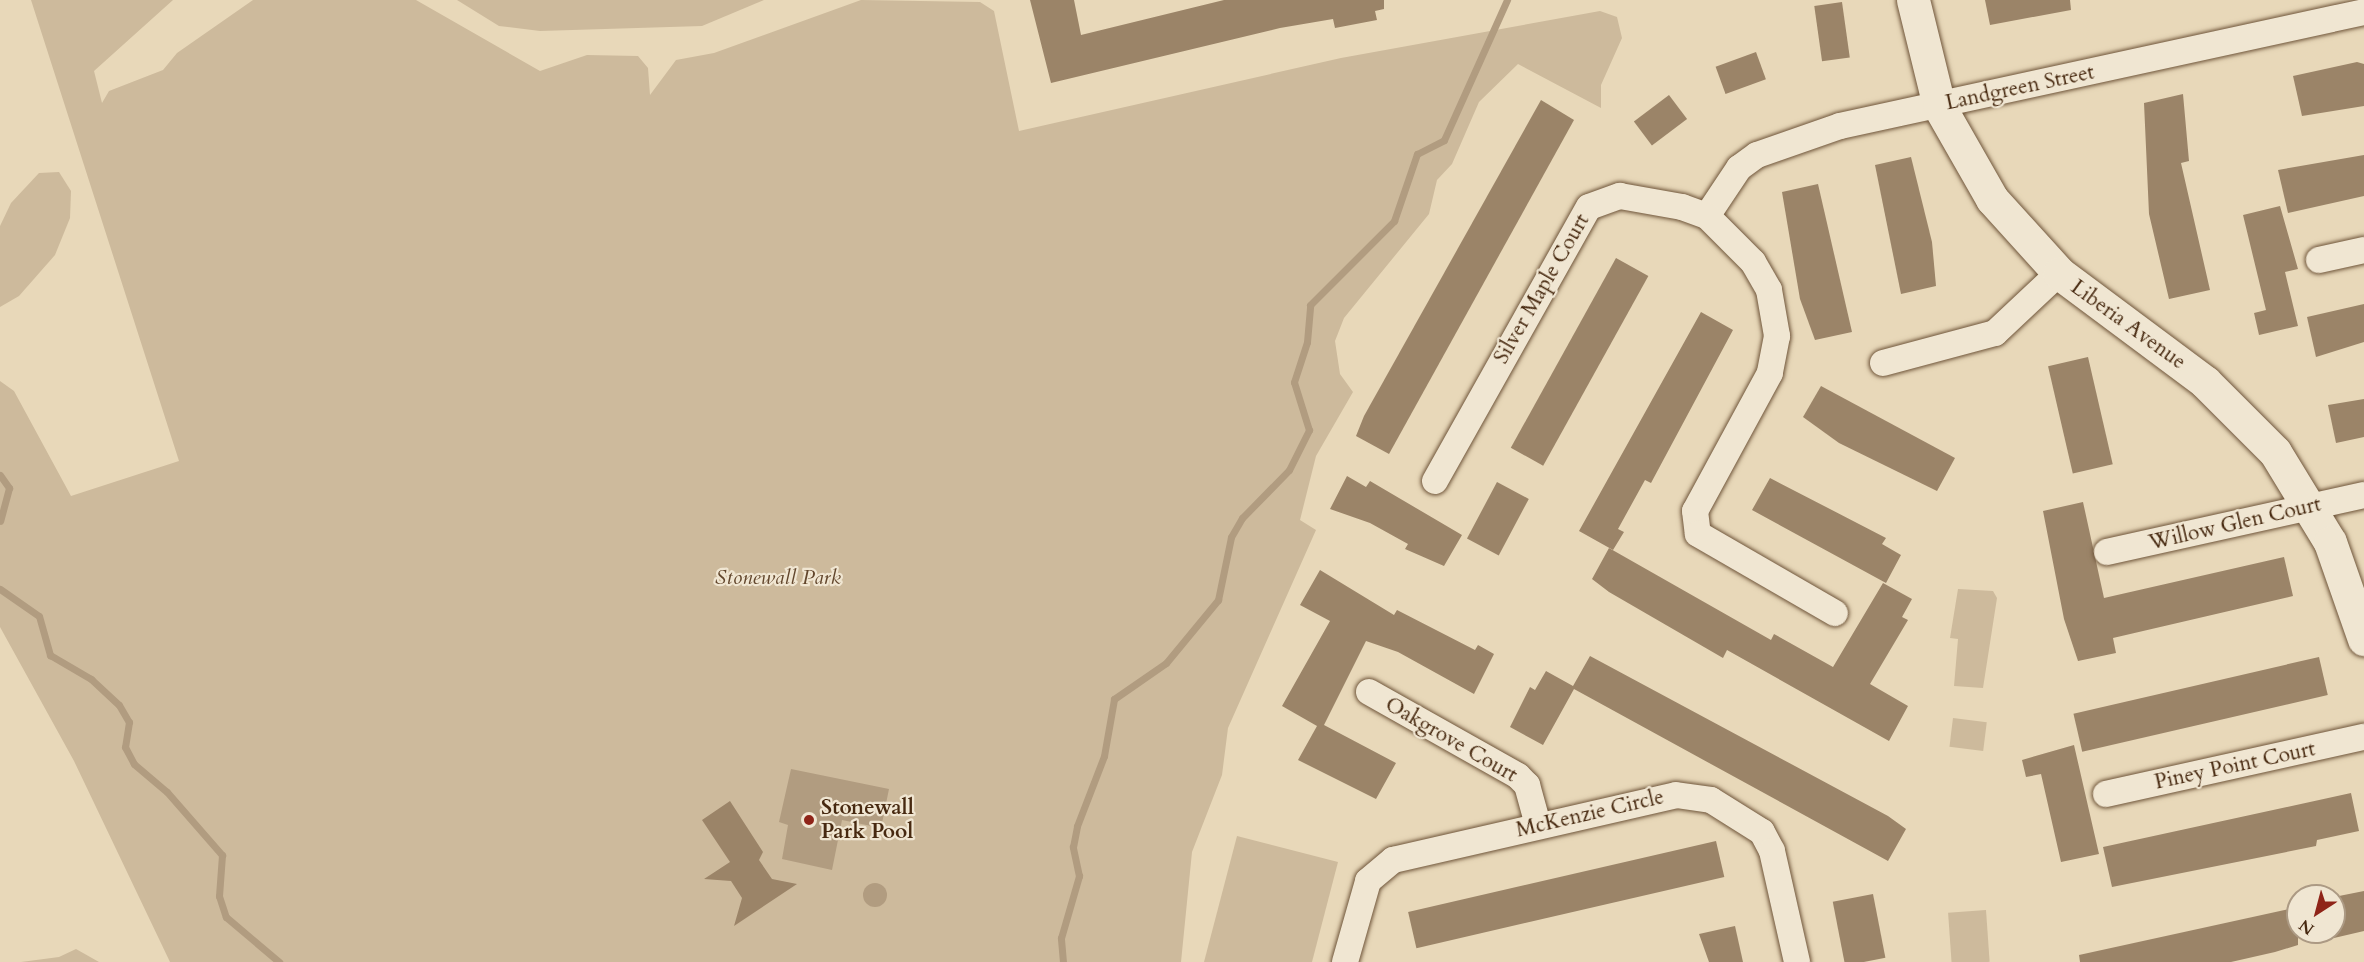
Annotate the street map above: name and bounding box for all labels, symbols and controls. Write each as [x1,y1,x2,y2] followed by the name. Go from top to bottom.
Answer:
[1943,60,2097,116] street label: Landgreen Street
[1489,210,1595,368] street label: Silver Maple Court
[2066,275,2190,375] street label: Liberia Avenue
[2146,492,2324,556] street label: Willow Glen Court
[715,565,841,591] park label: Stonewall Park
[1380,692,1522,788] street label: Oakgrove Court
[2152,737,2318,795] street label: Piney Point Court
[1514,785,1666,843] street label: McKenzie Circle
[821,795,914,845] place label: Stonewall Park Pool
[802,813,816,827] marker: Stonewall Park Pool
[2286,884,2346,944] north arrow
[2295,914,2319,940] text: N

